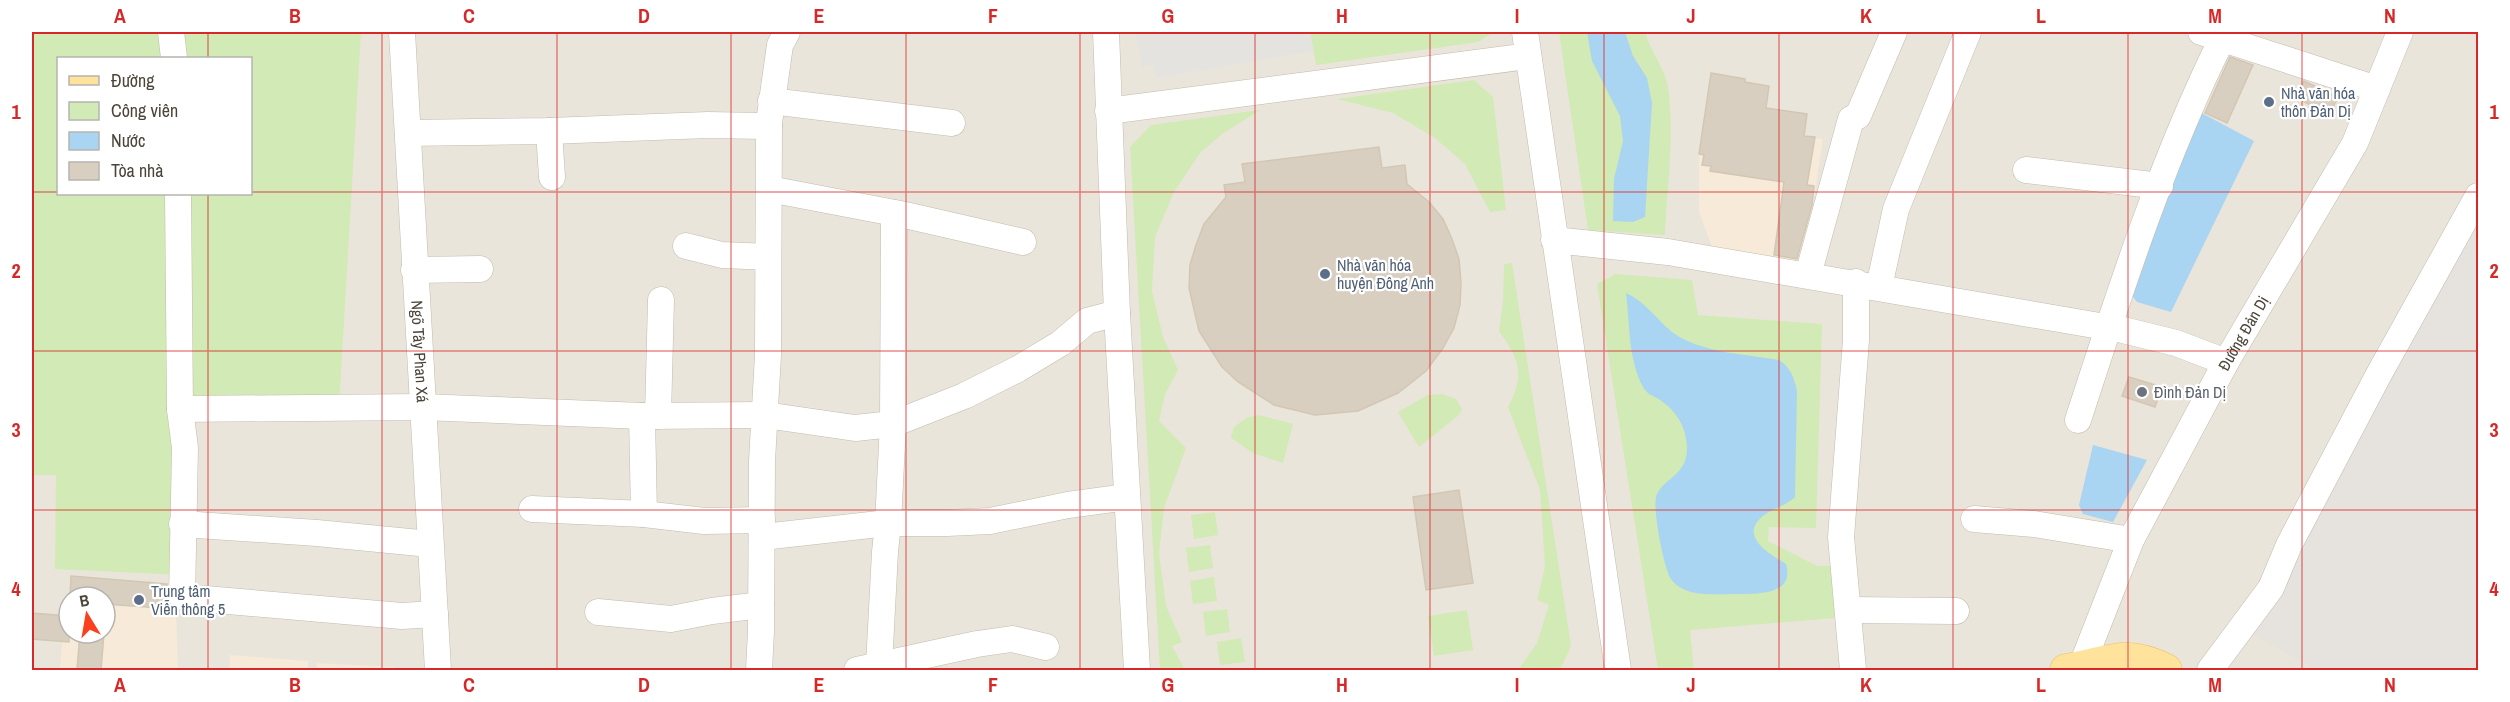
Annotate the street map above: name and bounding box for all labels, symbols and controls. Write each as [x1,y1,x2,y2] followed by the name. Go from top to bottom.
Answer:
[114,2,126,29] text: A
[289,2,301,29] text: B
[463,2,475,29] text: C
[638,2,650,29] text: D
[814,2,825,29] text: E
[988,2,998,29] text: F
[1162,2,1174,29] text: G
[1336,2,1348,29] text: H
[1515,2,1519,29] text: I
[1686,2,1696,29] text: J
[1860,2,1872,29] text: K
[2036,2,2046,29] text: L
[2208,2,2222,29] text: M
[2384,2,2396,29] text: N
[57,57,252,195] legend
[111,68,155,93] text: Đường
[2281,82,2356,122] place label: Nhà văn hóa thôn Đản Dị
[2262,95,2276,109] marker: Nhà văn hóa thôn Đản Dị
[11,98,21,125] text: 1
[111,98,178,123] text: Công viên
[2489,98,2499,125] text: 1
[111,128,145,153] text: Nước
[111,158,164,183] text: Tòa nhà
[1337,254,1434,294] place label: Nhà văn hóa huyện Đông Anh
[11,257,21,284] text: 2
[2489,257,2499,284] text: 2
[1318,267,1332,281] marker: Nhà văn hóa huyện Đông Anh
[2213,292,2274,374] street label: Đường Đản Dị
[406,300,434,404] street label: Ngõ Tây Phan Xá
[2154,381,2226,403] place label: Đình Đản Dị
[2135,385,2149,399] marker: Đình Đản Dị
[11,416,21,443] text: 3
[2489,416,2499,443] text: 3
[11,575,21,602] text: 4
[2489,575,2499,602] text: 4
[151,580,225,620] place label: Trung tâm Viễn thông 5
[57,585,117,645] north arrow
[77,589,91,612] text: B
[132,593,146,607] marker: Trung tâm Viễn thông 5
[114,671,126,698] text: A
[289,671,301,698] text: B
[463,671,475,698] text: C
[638,671,650,698] text: D
[814,671,825,698] text: E
[988,671,998,698] text: F
[1162,671,1174,698] text: G
[1336,671,1348,698] text: H
[1515,671,1519,698] text: I
[1686,671,1696,698] text: J
[1860,671,1872,698] text: K
[2036,671,2046,698] text: L
[2208,671,2222,698] text: M
[2384,671,2396,698] text: N

